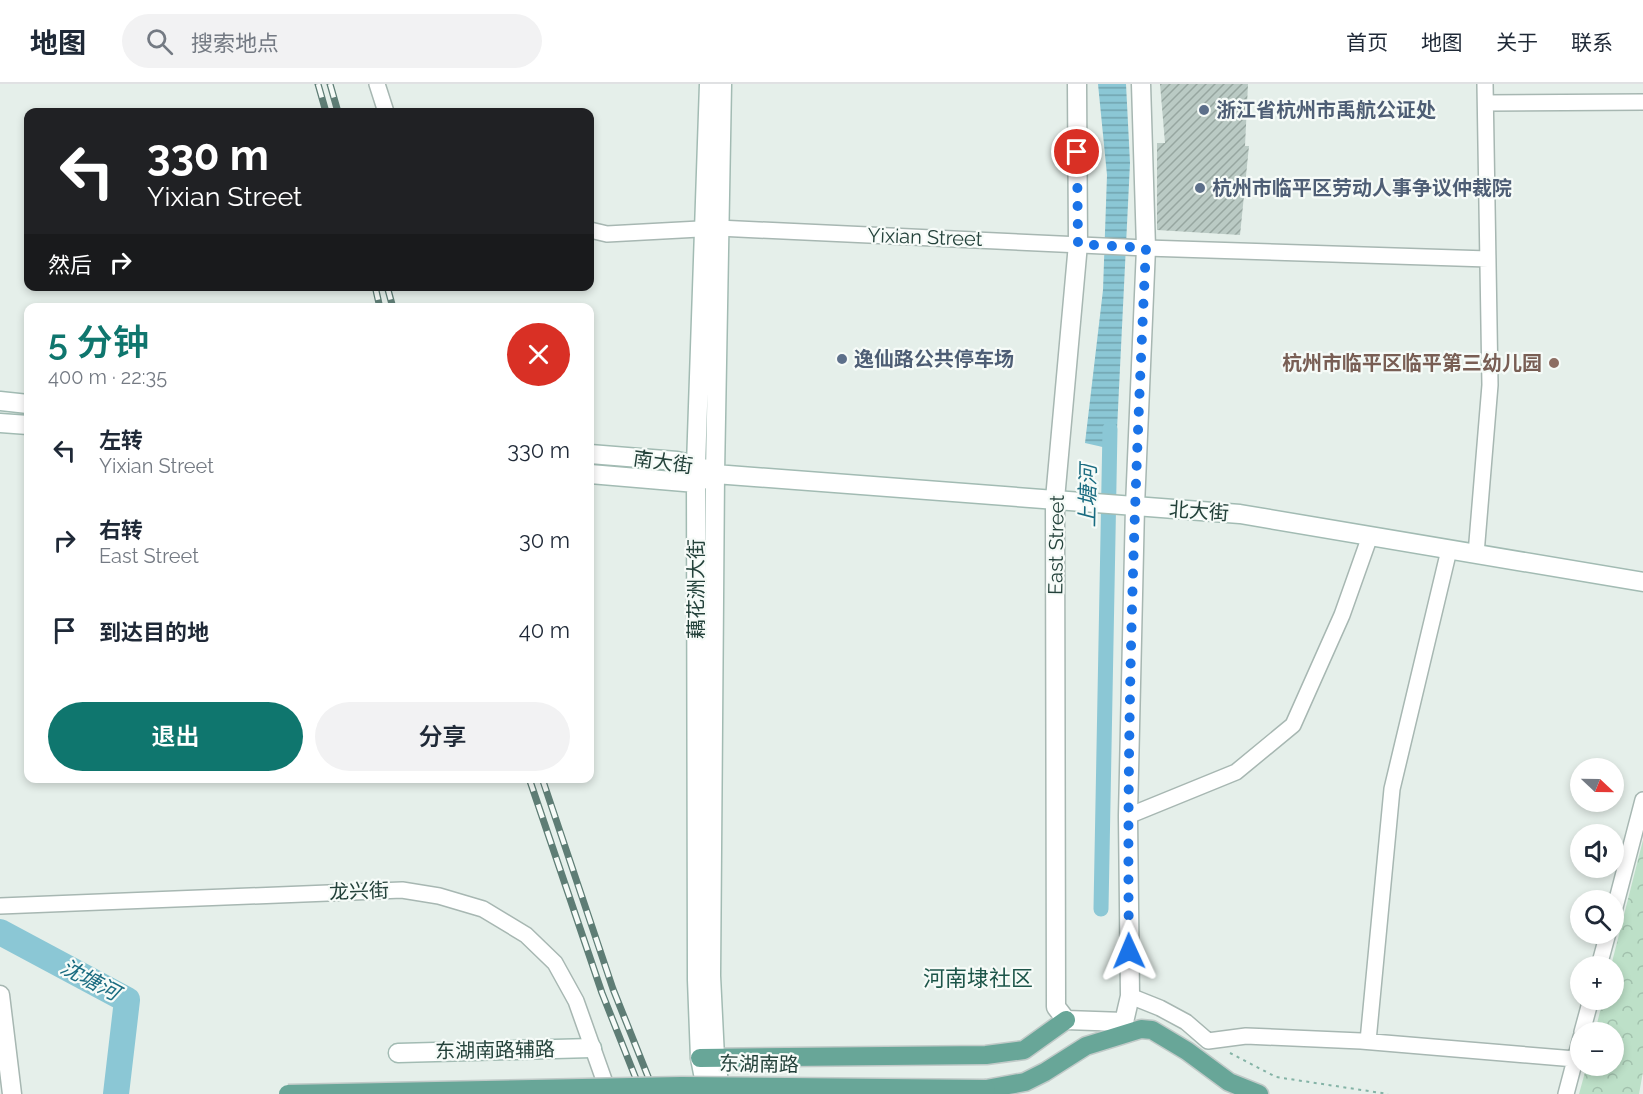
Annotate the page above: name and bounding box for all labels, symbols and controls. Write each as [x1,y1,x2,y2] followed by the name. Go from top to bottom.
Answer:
[122,14,542,68] search box
[143,25,176,58] icon: search
[30,27,86,60] text: 地图
[191,30,279,56] text: 搜索地点
[1346,30,1388,55] text: 首页
[1421,30,1463,55] text: 地图
[1496,30,1538,55] text: 关于
[1571,30,1613,55] text: 联系
[1216,98,1436,122] place label: 浙江省杭州市禹航公证处
[1197,103,1211,117] marker: 浙江省杭州市禹航公证处
[1051,126,1102,177] pin
[147,131,269,180] text: 330 m
[48,132,126,210] icon: left
[1060,135,1093,168] icon: arrive
[1212,176,1512,200] place label: 杭州市临平区劳动人事争议仲裁院
[147,181,302,212] text: Yixian Street
[1193,181,1207,195] marker: 杭州市临平区劳动人事争议仲裁院
[867,223,983,251] street label: Yixian Street
[104,246,137,279] icon: right
[48,252,92,278] text: 然后
[48,321,149,363] text: 5 分钟
[507,323,570,386] button: close
[854,347,1014,371] place label: 逸仙路公共停车场
[1282,351,1542,375] place label: 杭州市临平区临平第三幼儿园
[835,352,849,366] marker: 逸仙路公共停车场
[1547,356,1561,370] marker: 杭州市临平区临平第三幼儿园
[48,365,167,389] text: 400 m · 22:35
[99,427,143,453] text: 左转
[48,434,81,467] icon: left
[507,437,570,463] text: 330 m
[632,446,694,478] street label: 南大街
[99,454,214,478] text: Yixian Street
[1074,460,1101,528] water label: 上塘河
[1043,495,1069,595] street label: East Street
[1168,497,1230,525] street label: 北大街
[99,517,143,543] text: 右转
[48,524,81,557] icon: right
[519,527,570,553] text: 30 m
[684,539,708,639] street label: 藕花洲大街
[99,544,199,568] text: East Street
[48,614,81,647] icon: arrive
[519,617,570,643] text: 40 m
[99,619,209,645] text: 到达目的地
[48,702,303,771] button: 退出
[315,702,570,771] button: 分享
[1570,758,1624,812] north arrow
[1570,758,1624,1076] map controls
[1570,824,1624,878] button: sound
[329,878,389,904] street label: 龙兴街
[1570,890,1624,944] button: search
[1097,919,1161,983] position arrow
[57,954,127,1007] water label: 沈塘河
[1570,956,1624,1010] button: +
[923,965,1033,991] district label: 河南埭社区
[1570,1022,1624,1076] button: −
[435,1037,555,1063] street label: 东湖南路辅路
[719,1051,799,1077] street label: 东湖南路

